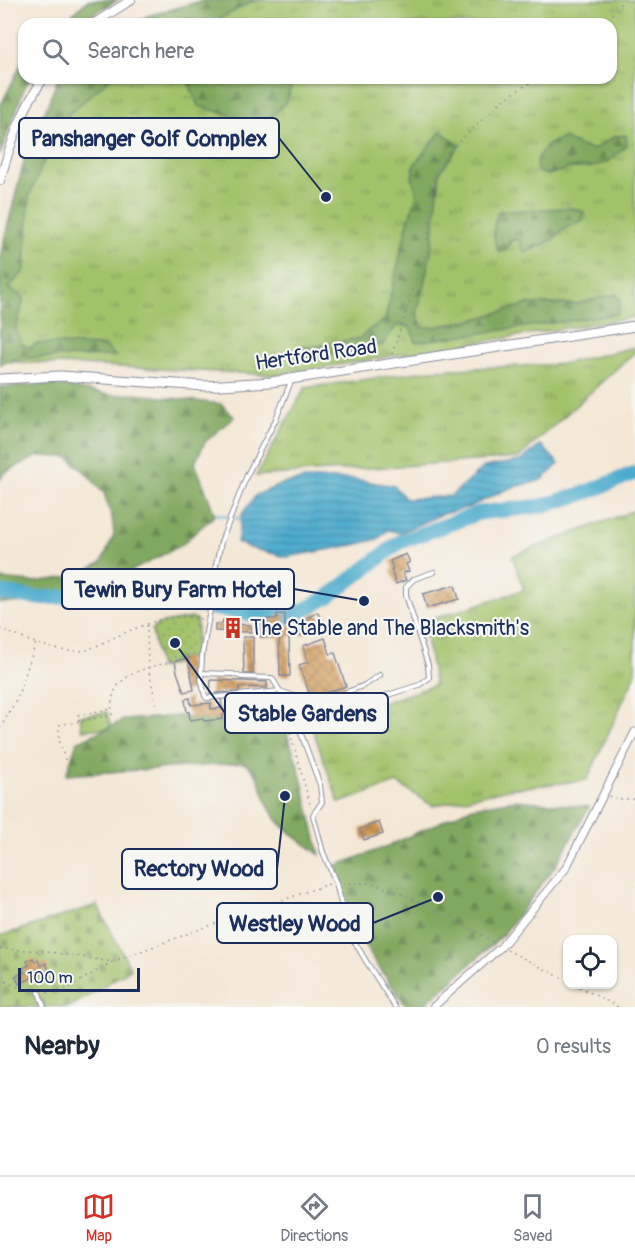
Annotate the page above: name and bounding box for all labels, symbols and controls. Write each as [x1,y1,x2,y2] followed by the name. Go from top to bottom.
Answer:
[18,18,617,84] search box
[39,35,72,68] icon: search
[87,37,194,65] text: Search here
[19,118,279,158] callout: Panshanger Golf Complex
[31,125,267,153] text: Panshanger Golf Complex
[253,333,379,377] street label: Hertford Road
[62,569,294,609] callout: Tewin Bury Farm Hotel
[73,576,282,604] text: Tewin Bury Farm Hotel
[250,615,530,642] place label: The Stable and The Blacksmith's
[221,616,245,640] building icon: The Stable and The Blacksmith's
[225,693,388,733] callout: Stable Gardens
[237,700,377,728] text: Stable Gardens
[122,849,277,889] callout: Rectory Wood
[134,855,264,883] text: Rectory Wood
[217,903,373,943] callout: Westley Wood
[229,910,361,938] text: Westley Wood
[563,935,617,989] map controls
[563,935,617,989] button: locate
[18,965,140,992] scale bar
[27,968,73,988] text: 100 m
[24,1030,100,1062] text: Nearby
[536,1034,611,1059] text: 0 results
[82,1190,115,1246] tab: Map
[280,1190,348,1246] tab: Directions
[513,1190,553,1246] tab: Saved

